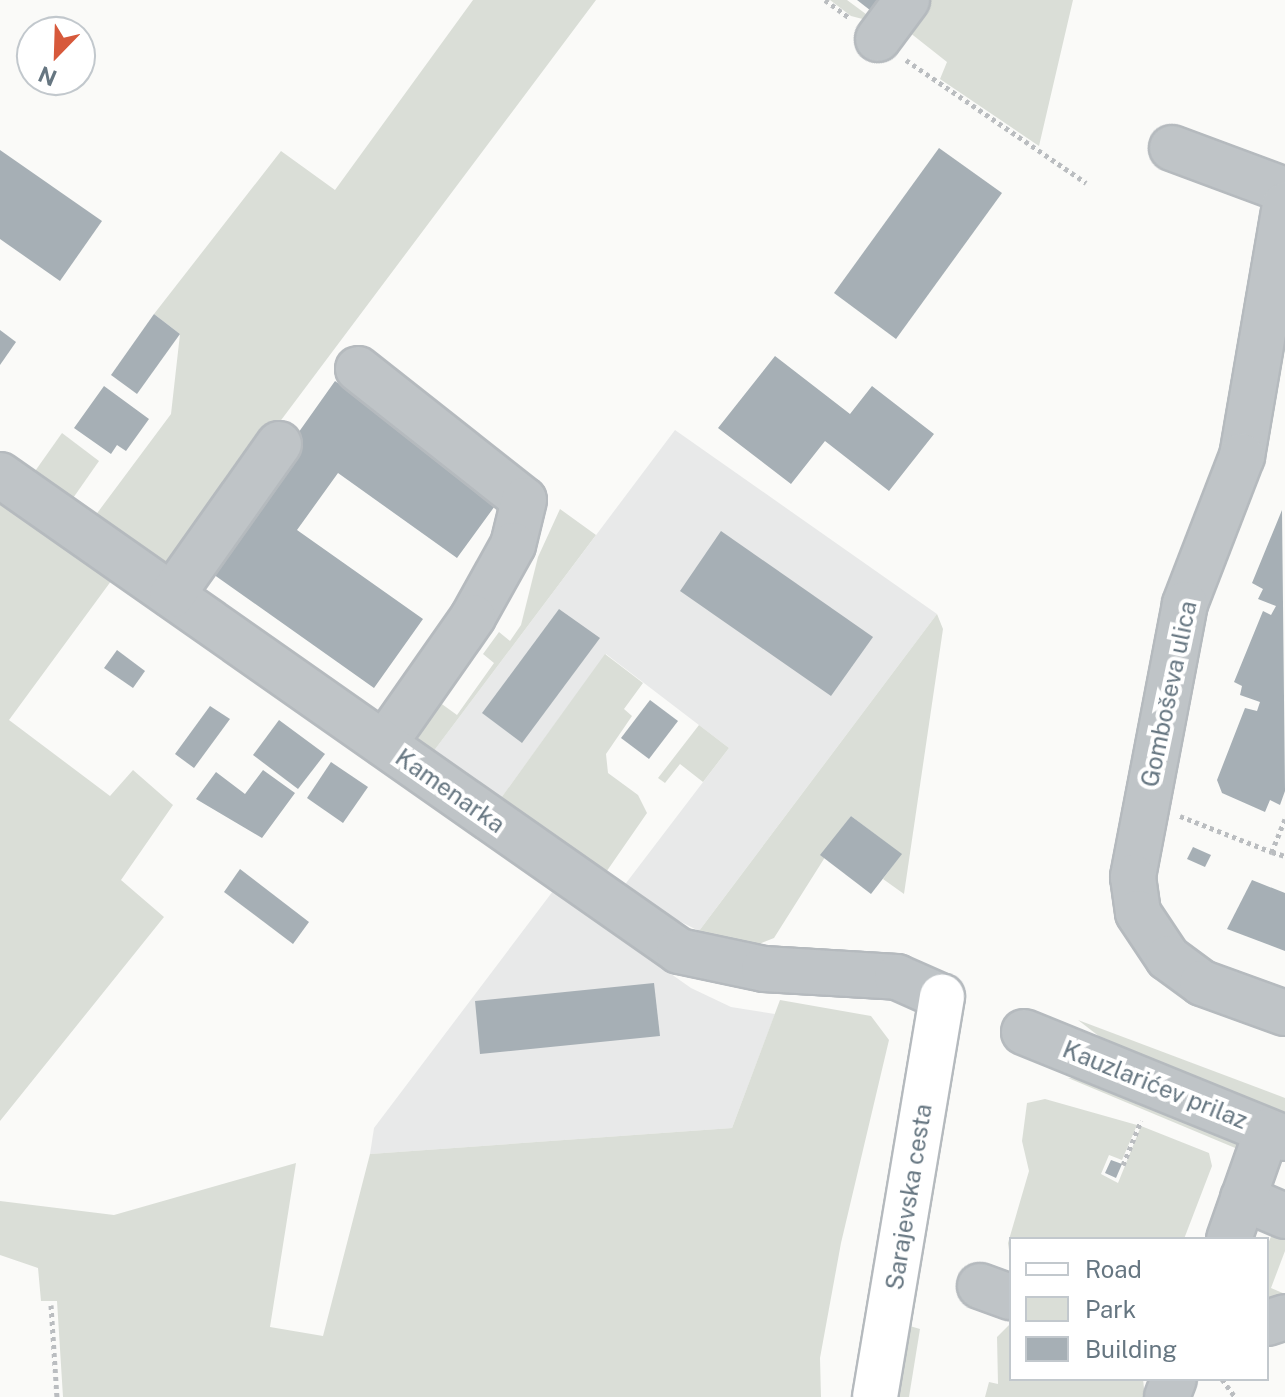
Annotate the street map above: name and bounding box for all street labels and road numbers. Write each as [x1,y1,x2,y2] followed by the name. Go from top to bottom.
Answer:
[1135,598,1203,790] street label: Gomboševa ulica
[390,743,510,839] street label: Kamenarka
[1058,1035,1252,1135] street label: Kauzlarićev prilaz
[880,1102,938,1292] street label: Sarajevska cesta

